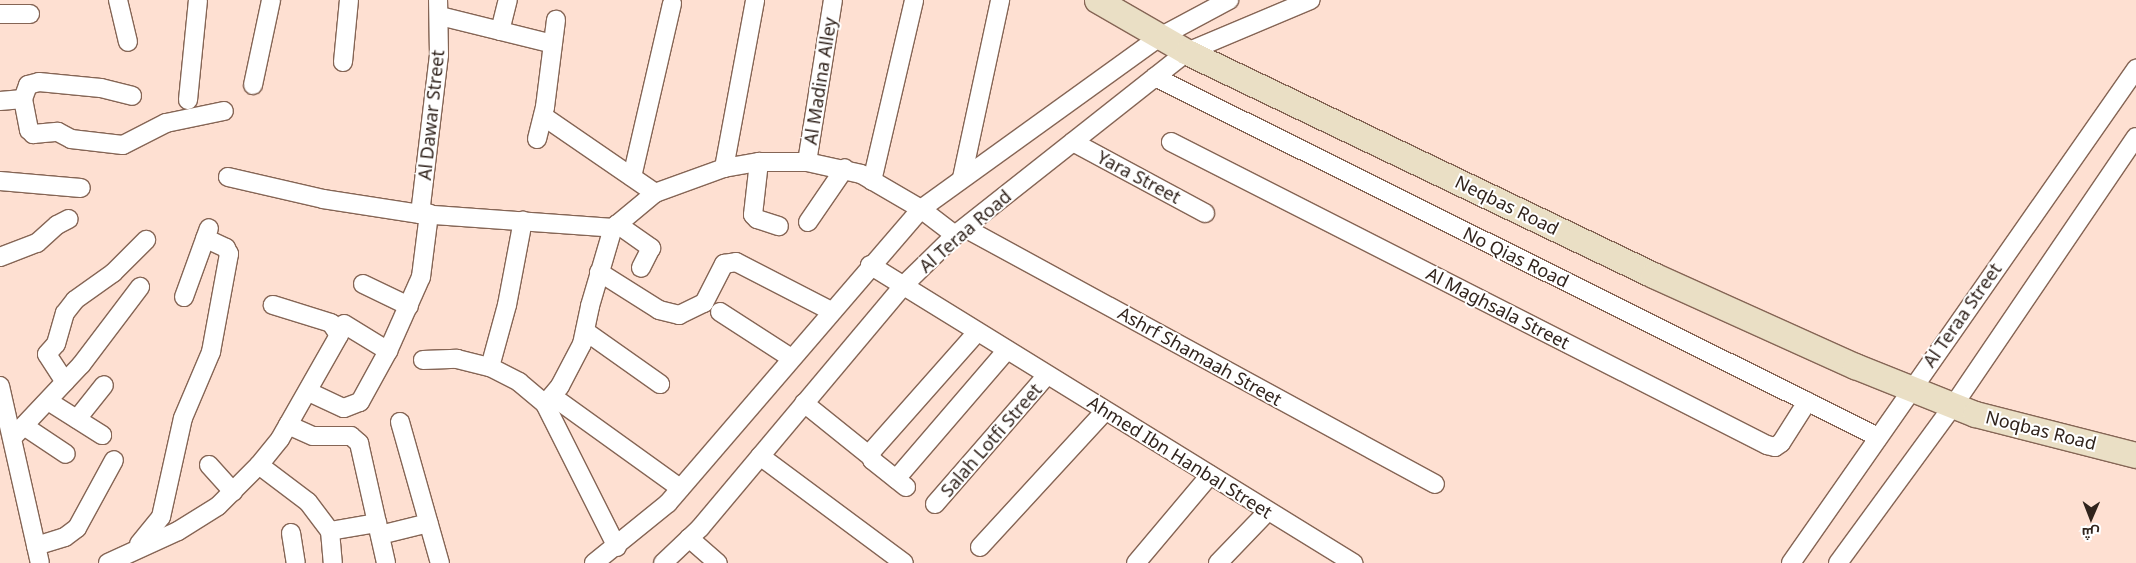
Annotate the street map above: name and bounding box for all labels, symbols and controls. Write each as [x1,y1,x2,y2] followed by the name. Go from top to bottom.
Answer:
[799,16,841,146] street label: Al Madina Alley
[413,49,449,181] street label: Al Dawar Street
[1094,146,1184,208] street label: Yara Street
[1452,171,1562,239] street label: Neqbas Road
[915,185,1015,277] street label: Al Teraa Road
[1460,222,1572,292] street label: No Qias Road
[1918,259,2006,371] street label: Al Teraa Street
[1423,263,1573,353] street label: Al Maghsala Street
[1114,302,1286,410] street label: Ashrf Shamaah Street
[936,379,1046,501] street label: Salah Lotfi Street
[1084,391,1276,523] street label: Ahmed Ibn Hanbal Street
[1983,406,2099,454] street label: Noqbas Road
[2066,493,2116,543] north arrow
[2082,524,2100,543] text: ش

